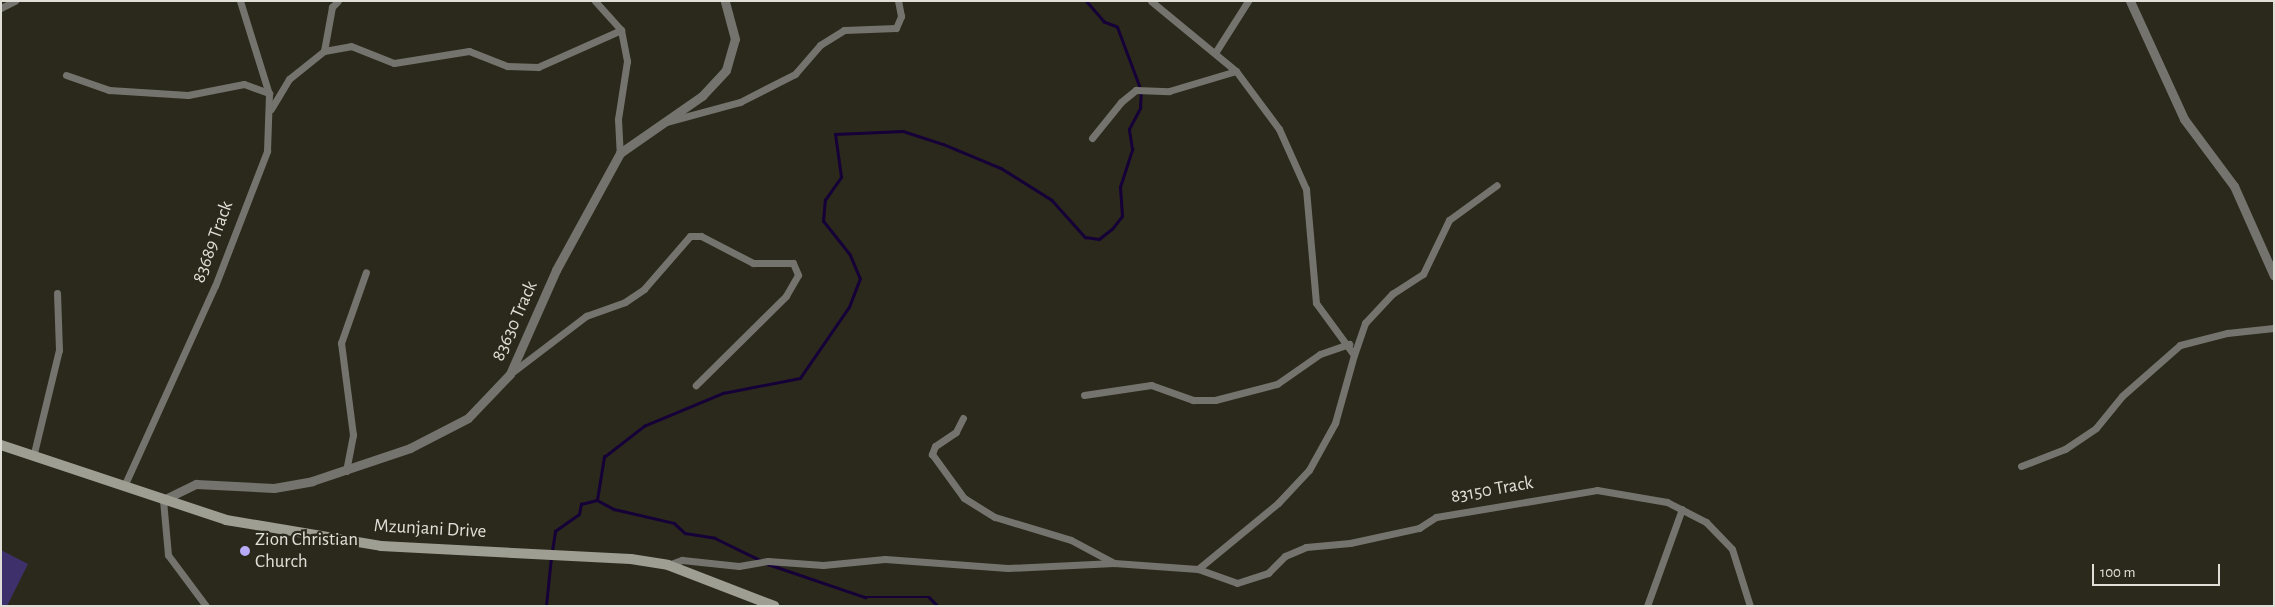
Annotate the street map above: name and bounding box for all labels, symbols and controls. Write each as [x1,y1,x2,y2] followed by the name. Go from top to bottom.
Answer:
[188,198,238,286] street label: 83689 Track
[487,277,543,365] street label: 83630 Track
[1449,472,1535,508] street label: 83150 Track
[373,515,487,543] street label: Mzunjani Drive
[255,529,358,573] place label: Zion Christian Church
[239,545,251,557] marker: Zion Christian Church
[2095,554,2222,586] scale bar
[2100,565,2135,580] text: 100 m

